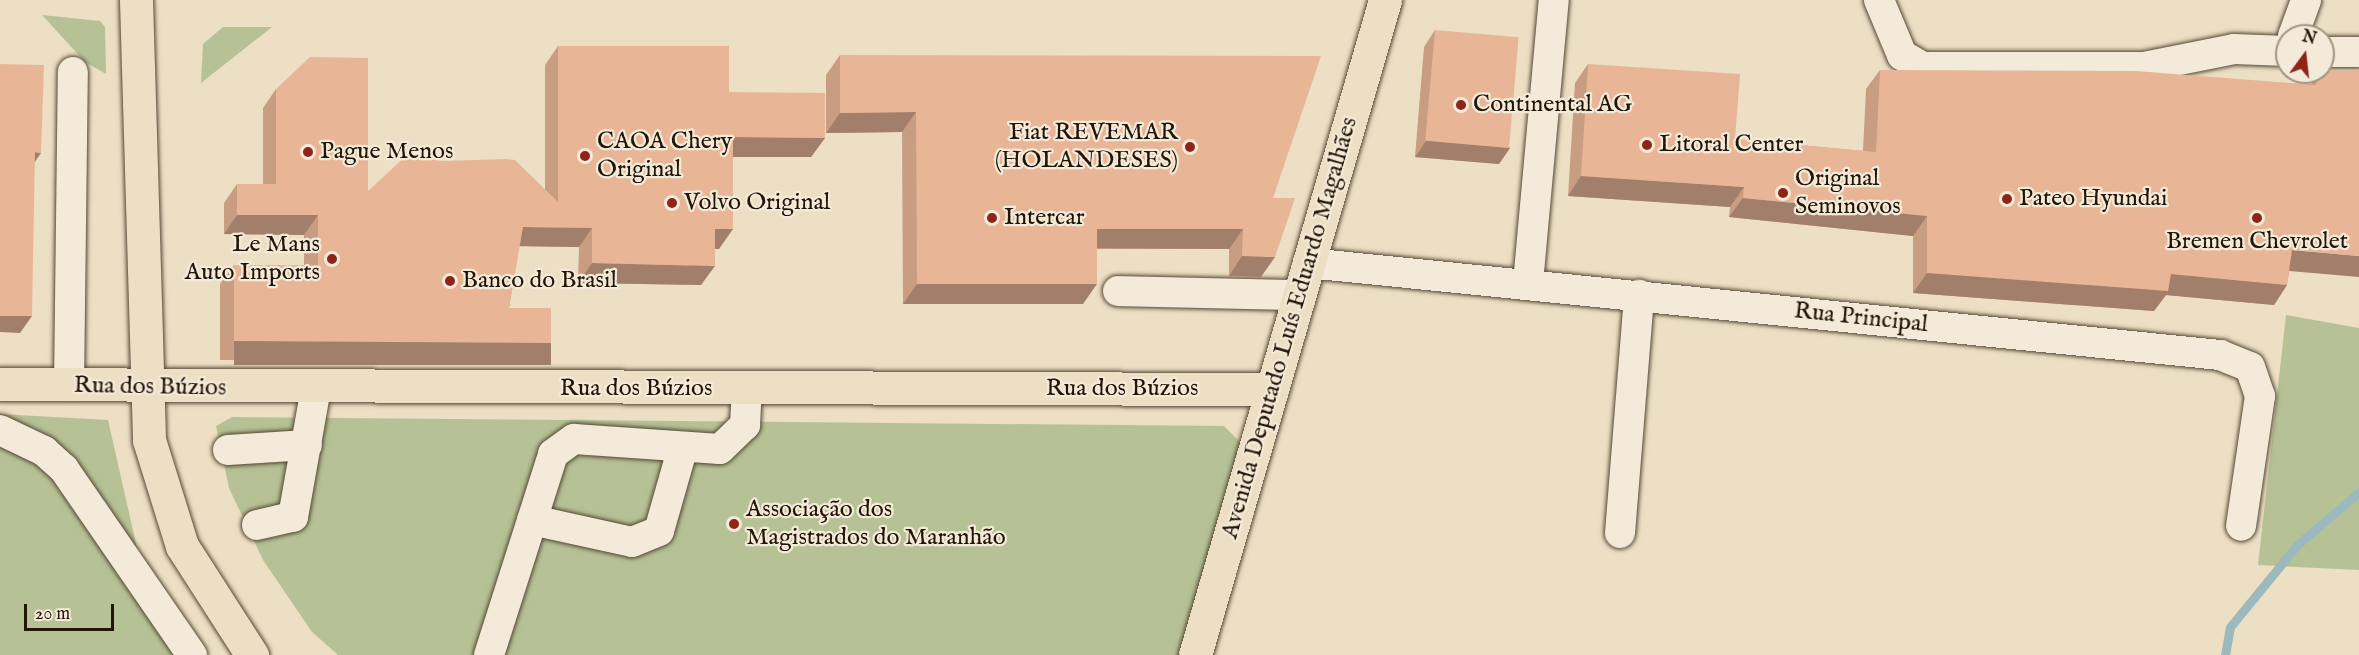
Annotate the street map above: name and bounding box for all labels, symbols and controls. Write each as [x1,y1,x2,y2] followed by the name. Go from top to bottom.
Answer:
[2275,24,2335,84] north arrow
[2300,27,2318,50] text: N
[1473,91,1632,119] place label: Continental AG
[1454,98,1468,112] marker: Continental AG
[1216,114,1364,542] street label: Avenida Deputado Luís Eduardo Magalhães
[995,119,1178,175] place label: Fiat REVEMAR (HOLANDESES)
[597,128,732,184] place label: CAOA Chery Original
[1659,131,1803,159] place label: Litoral Center
[320,138,453,166] place label: Pague Menos
[1640,138,1654,152] marker: Litoral Center
[1183,140,1197,154] marker: Fiat REVEMAR (HOLANDESES)
[301,145,315,159] marker: Pague Menos
[578,149,592,163] marker: CAOA Chery Original
[1795,165,1901,221] place label: Original Seminovos
[2019,185,2167,213] place label: Pateo Hyundai
[1776,186,1790,200] marker: Original Seminovos
[684,189,830,217] place label: Volvo Original
[2000,192,2014,206] marker: Pateo Hyundai
[665,196,679,210] marker: Volvo Original
[1004,204,1085,232] place label: Intercar
[985,211,999,225] marker: Intercar
[2250,211,2264,225] marker: Bremen Chevrolet
[2166,228,2348,256] place label: Bremen Chevrolet
[185,231,320,287] place label: Le Mans Auto Imports
[325,252,339,266] marker: Le Mans Auto Imports
[462,267,617,295] place label: Banco do Brasil
[443,274,457,288] marker: Banco do Brasil
[1793,297,1929,339] street label: Rua Principal
[73,371,227,403] street label: Rua dos Búzios
[560,375,712,403] street label: Rua dos Búzios
[1046,375,1198,403] street label: Rua dos Búzios
[746,496,1006,552] place label: Associação dos Magistrados do Maranhão
[727,517,741,531] marker: Associação dos Magistrados do Maranhão
[27,592,117,630] scale bar
[35,603,70,626] text: 20 m

